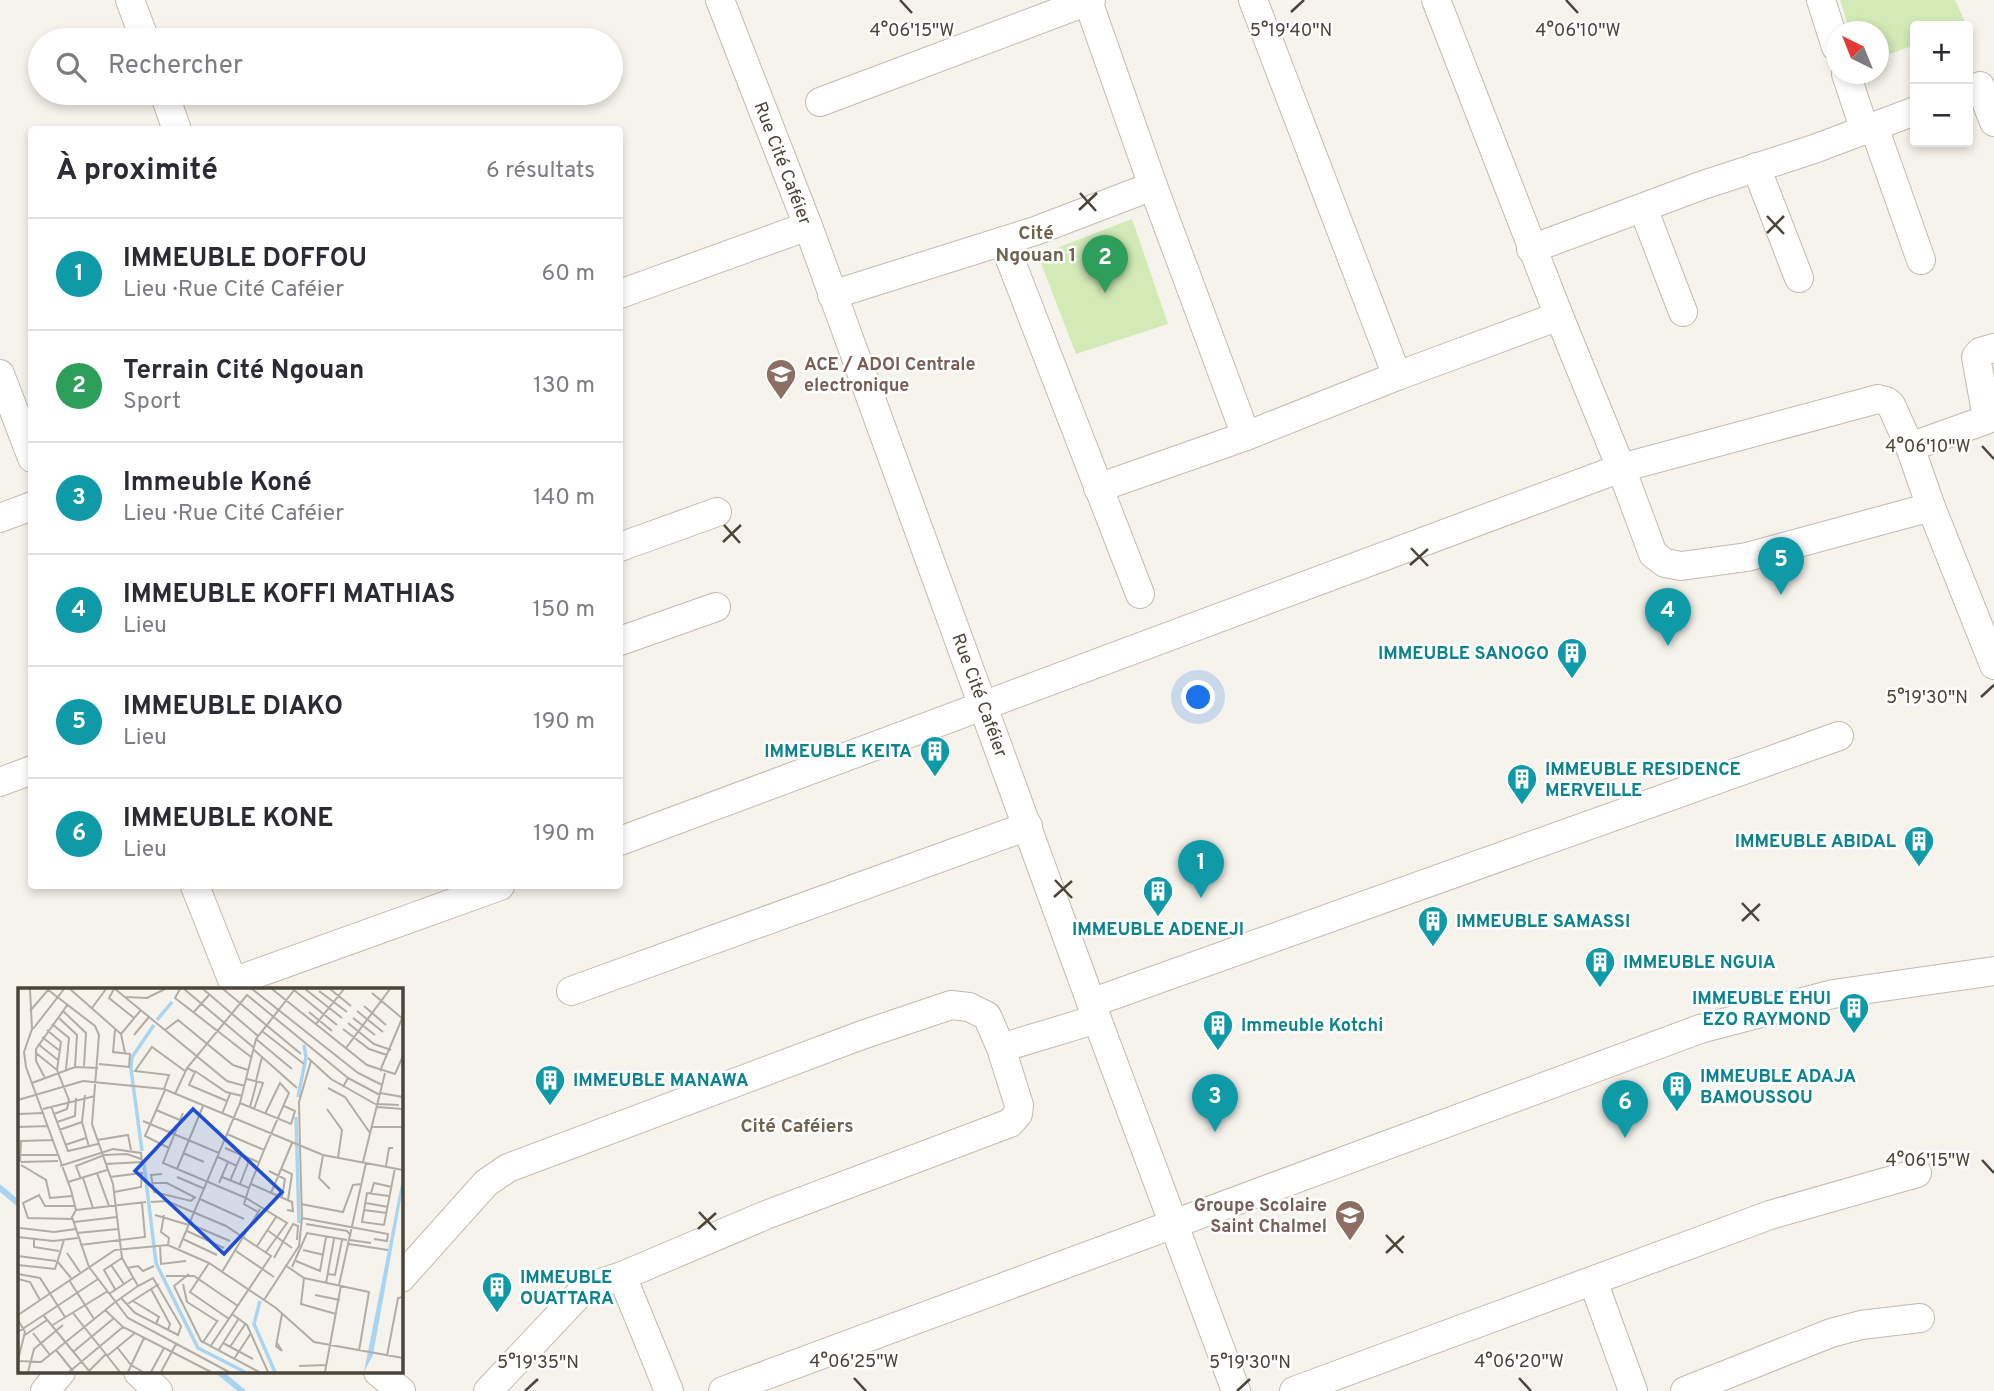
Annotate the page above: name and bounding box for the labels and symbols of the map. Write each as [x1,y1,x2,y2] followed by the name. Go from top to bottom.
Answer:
[870,20,954,43] text: 4°06'15"W
[1250,20,1332,43] text: 5°19'40"N
[1535,20,1621,43] text: 4°06'10"W
[1826,21,1889,84] north arrow
[748,99,816,228] street label: Rue Cité Caféier
[996,222,1076,268] district label: Cité Ngouan 1
[1082,235,1128,293] pin: 2
[804,354,976,398] place label: ACE / ADOI Centrale electronique
[764,357,798,401] school or university icon: ACE / ADOI Centrale electronique
[1885,436,1971,459] text: 4°06'10"W
[1758,537,1804,595] pin: 5
[1645,588,1691,646] pin: 4
[946,630,1012,761] street label: Rue Cité Caféier
[1555,636,1589,680] building icon: IMMEUBLE SANOGO
[1378,643,1549,666] place label: IMMEUBLE SANOGO
[1181,680,1215,714] your location
[1886,687,1968,710] text: 5°19'30"N
[918,734,952,778] building icon: IMMEUBLE KEITA
[764,741,912,764] place label: IMMEUBLE KEITA
[1545,759,1741,803] place label: IMMEUBLE RESIDENCE MERVEILLE
[1505,762,1539,806] building icon: IMMEUBLE RESIDENCE MERVEILLE
[1902,824,1936,868] building icon: IMMEUBLE ABIDAL
[1735,831,1896,854] place label: IMMEUBLE ABIDAL
[1178,840,1224,898] pin: 1
[1141,874,1175,918] building icon: IMMEUBLE ADENEJI
[1416,904,1450,948] building icon: IMMEUBLE SAMASSI
[1456,911,1630,934] place label: IMMEUBLE SAMASSI
[1072,919,1244,942] place label: IMMEUBLE ADENEJI
[1583,945,1617,989] building icon: IMMEUBLE NGUIA
[1623,952,1776,975] place label: IMMEUBLE NGUIA
[18,988,402,1374] inset map
[1692,988,1831,1032] place label: IMMEUBLE EHUI EZO RAYMOND
[1837,991,1871,1035] building icon: IMMEUBLE EHUI EZO RAYMOND
[1201,1008,1235,1052] building icon: Immeuble Kotchi
[1241,1015,1383,1038] place label: Immeuble Kotchi
[533,1063,567,1107] building icon: IMMEUBLE MANAWA
[1700,1066,1856,1110] place label: IMMEUBLE ADAJA BAMOUSSOU
[1660,1069,1694,1113] building icon: IMMEUBLE ADAJA BAMOUSSOU
[573,1070,749,1093] place label: IMMEUBLE MANAWA
[1192,1074,1238,1132] pin: 3
[1602,1080,1648,1138] pin: 6
[740,1115,854,1139] district label: Cité Caféiers
[1886,1150,1970,1173] text: 4°06'15"W
[1194,1195,1327,1239] place label: Groupe Scolaire Saint Chalmel
[1333,1198,1367,1242] school or university icon: Groupe Scolaire Saint Chalmel
[520,1267,614,1311] place label: IMMEUBLE OUATTARA
[480,1270,514,1314] building icon: IMMEUBLE OUATTARA
[809,1351,899,1374] text: 4°06'25"W
[1474,1351,1564,1374] text: 4°06'20"W
[497,1352,579,1375] text: 5°19'35"N
[1209,1352,1291,1375] text: 5°19'30"N

